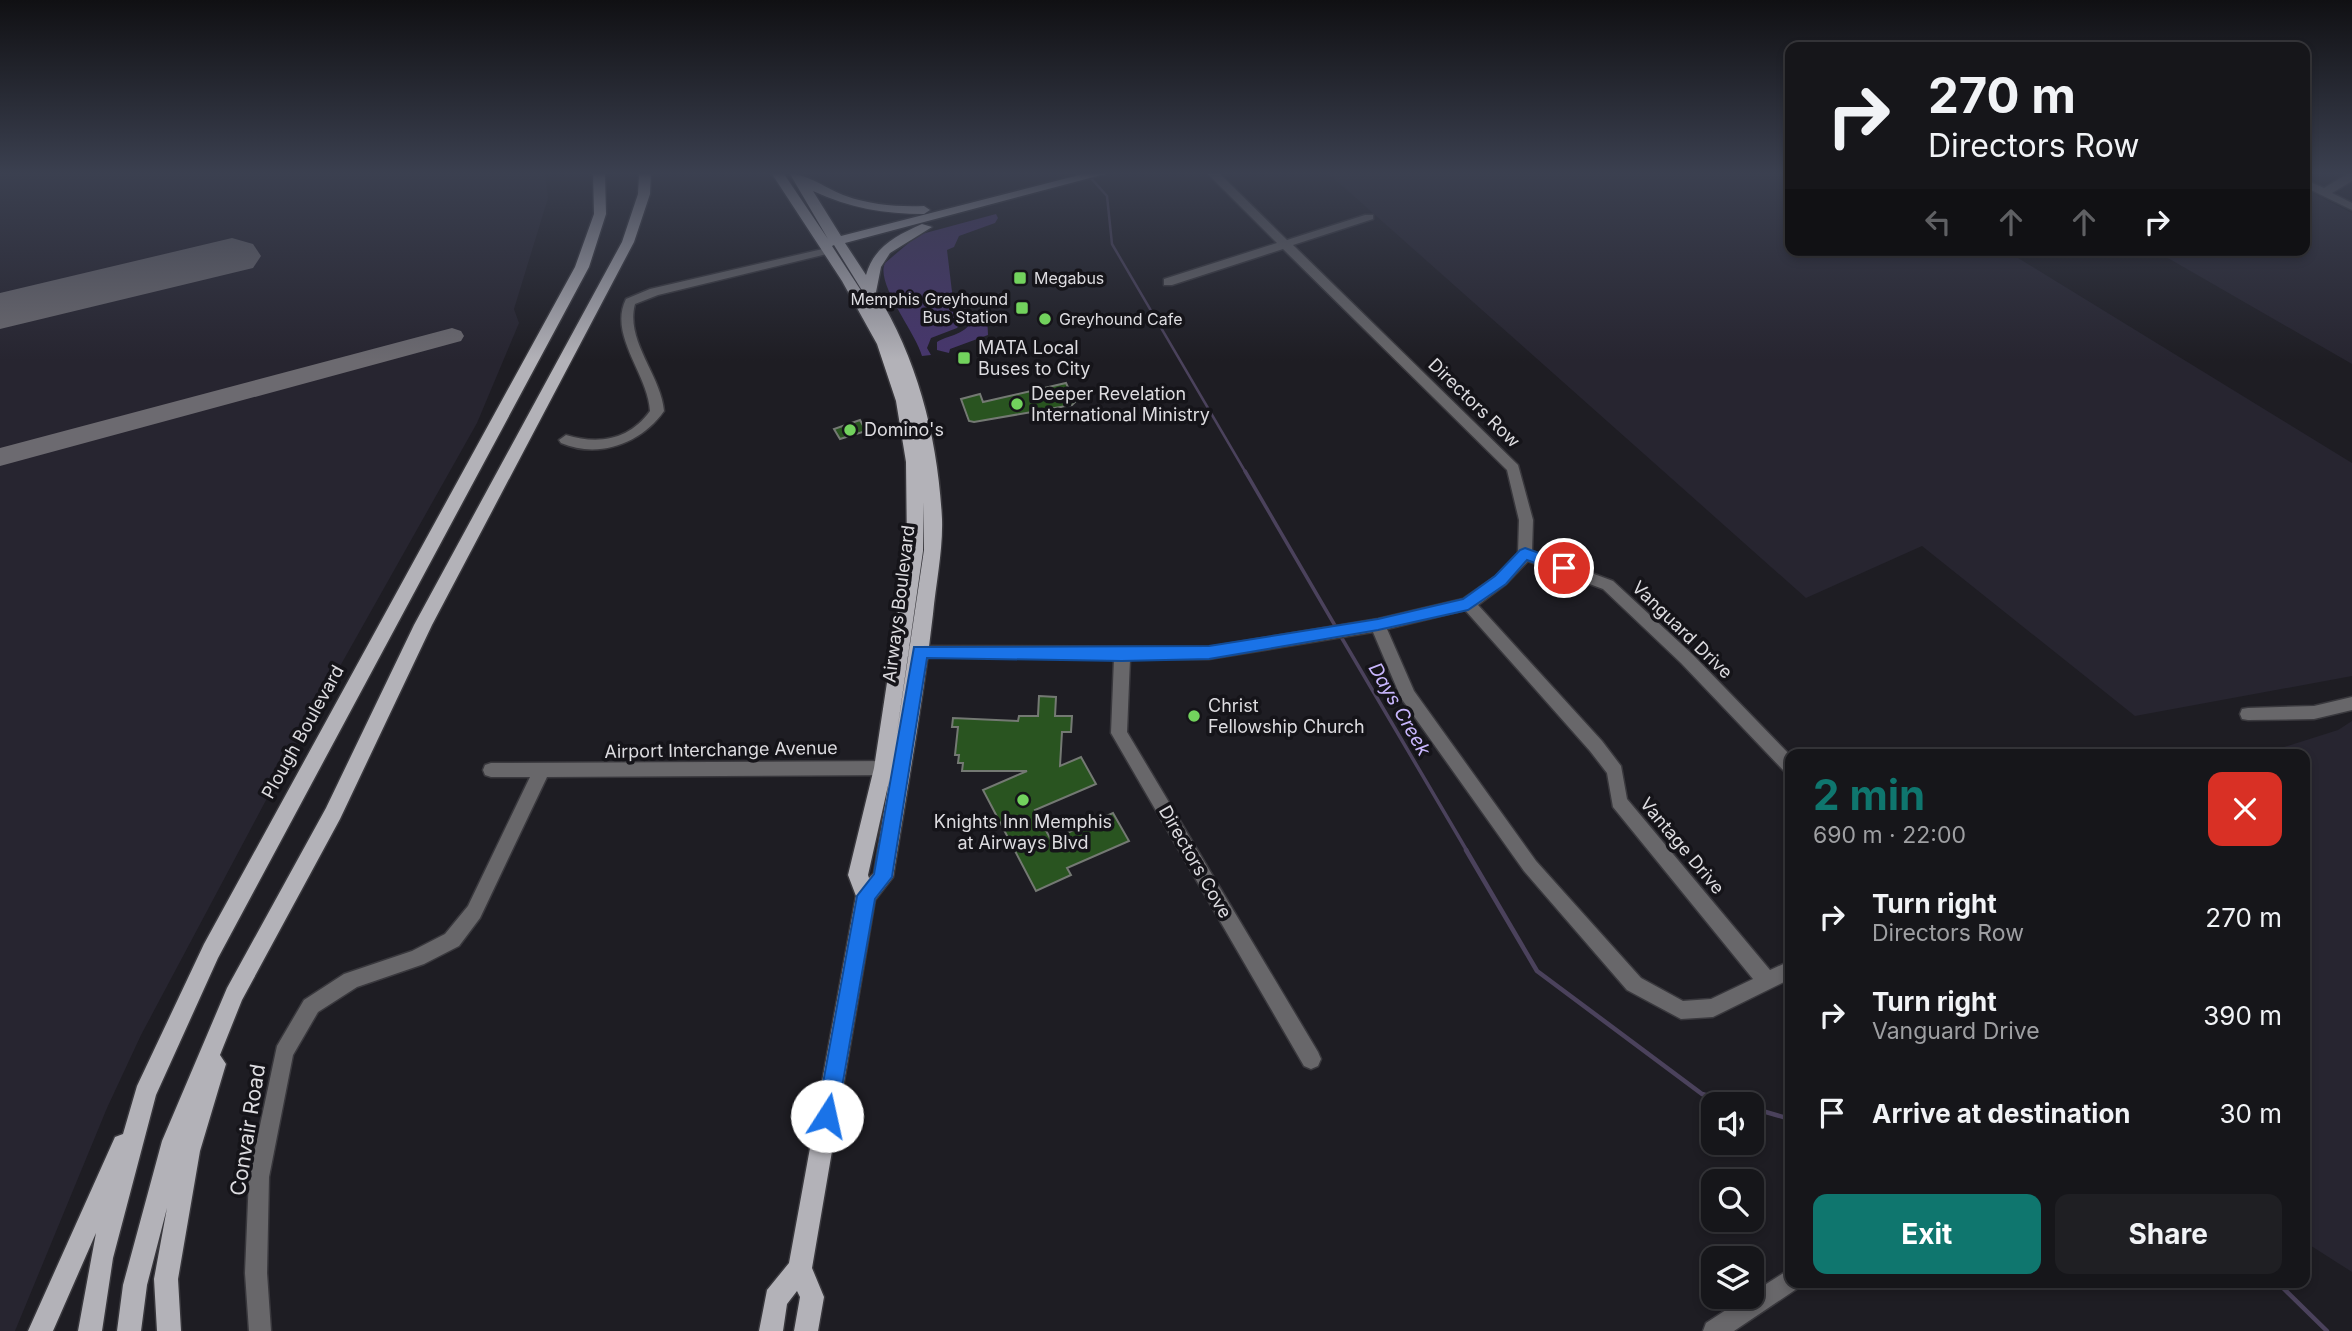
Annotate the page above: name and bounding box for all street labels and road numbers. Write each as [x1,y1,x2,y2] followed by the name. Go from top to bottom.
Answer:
[1424,354,1525,452] street label: Directors Row
[878,524,919,684] street label: Airways Boulevard
[1628,576,1737,683] street label: Vanguard Drive
[257,661,348,802] street label: Plough Boulevard
[604,737,838,762] street label: Airport Interchange Avenue
[1636,793,1729,898] street label: Vantage Drive
[1155,802,1236,922] street label: Directors Cove
[225,1062,270,1198] street label: Convair Road

